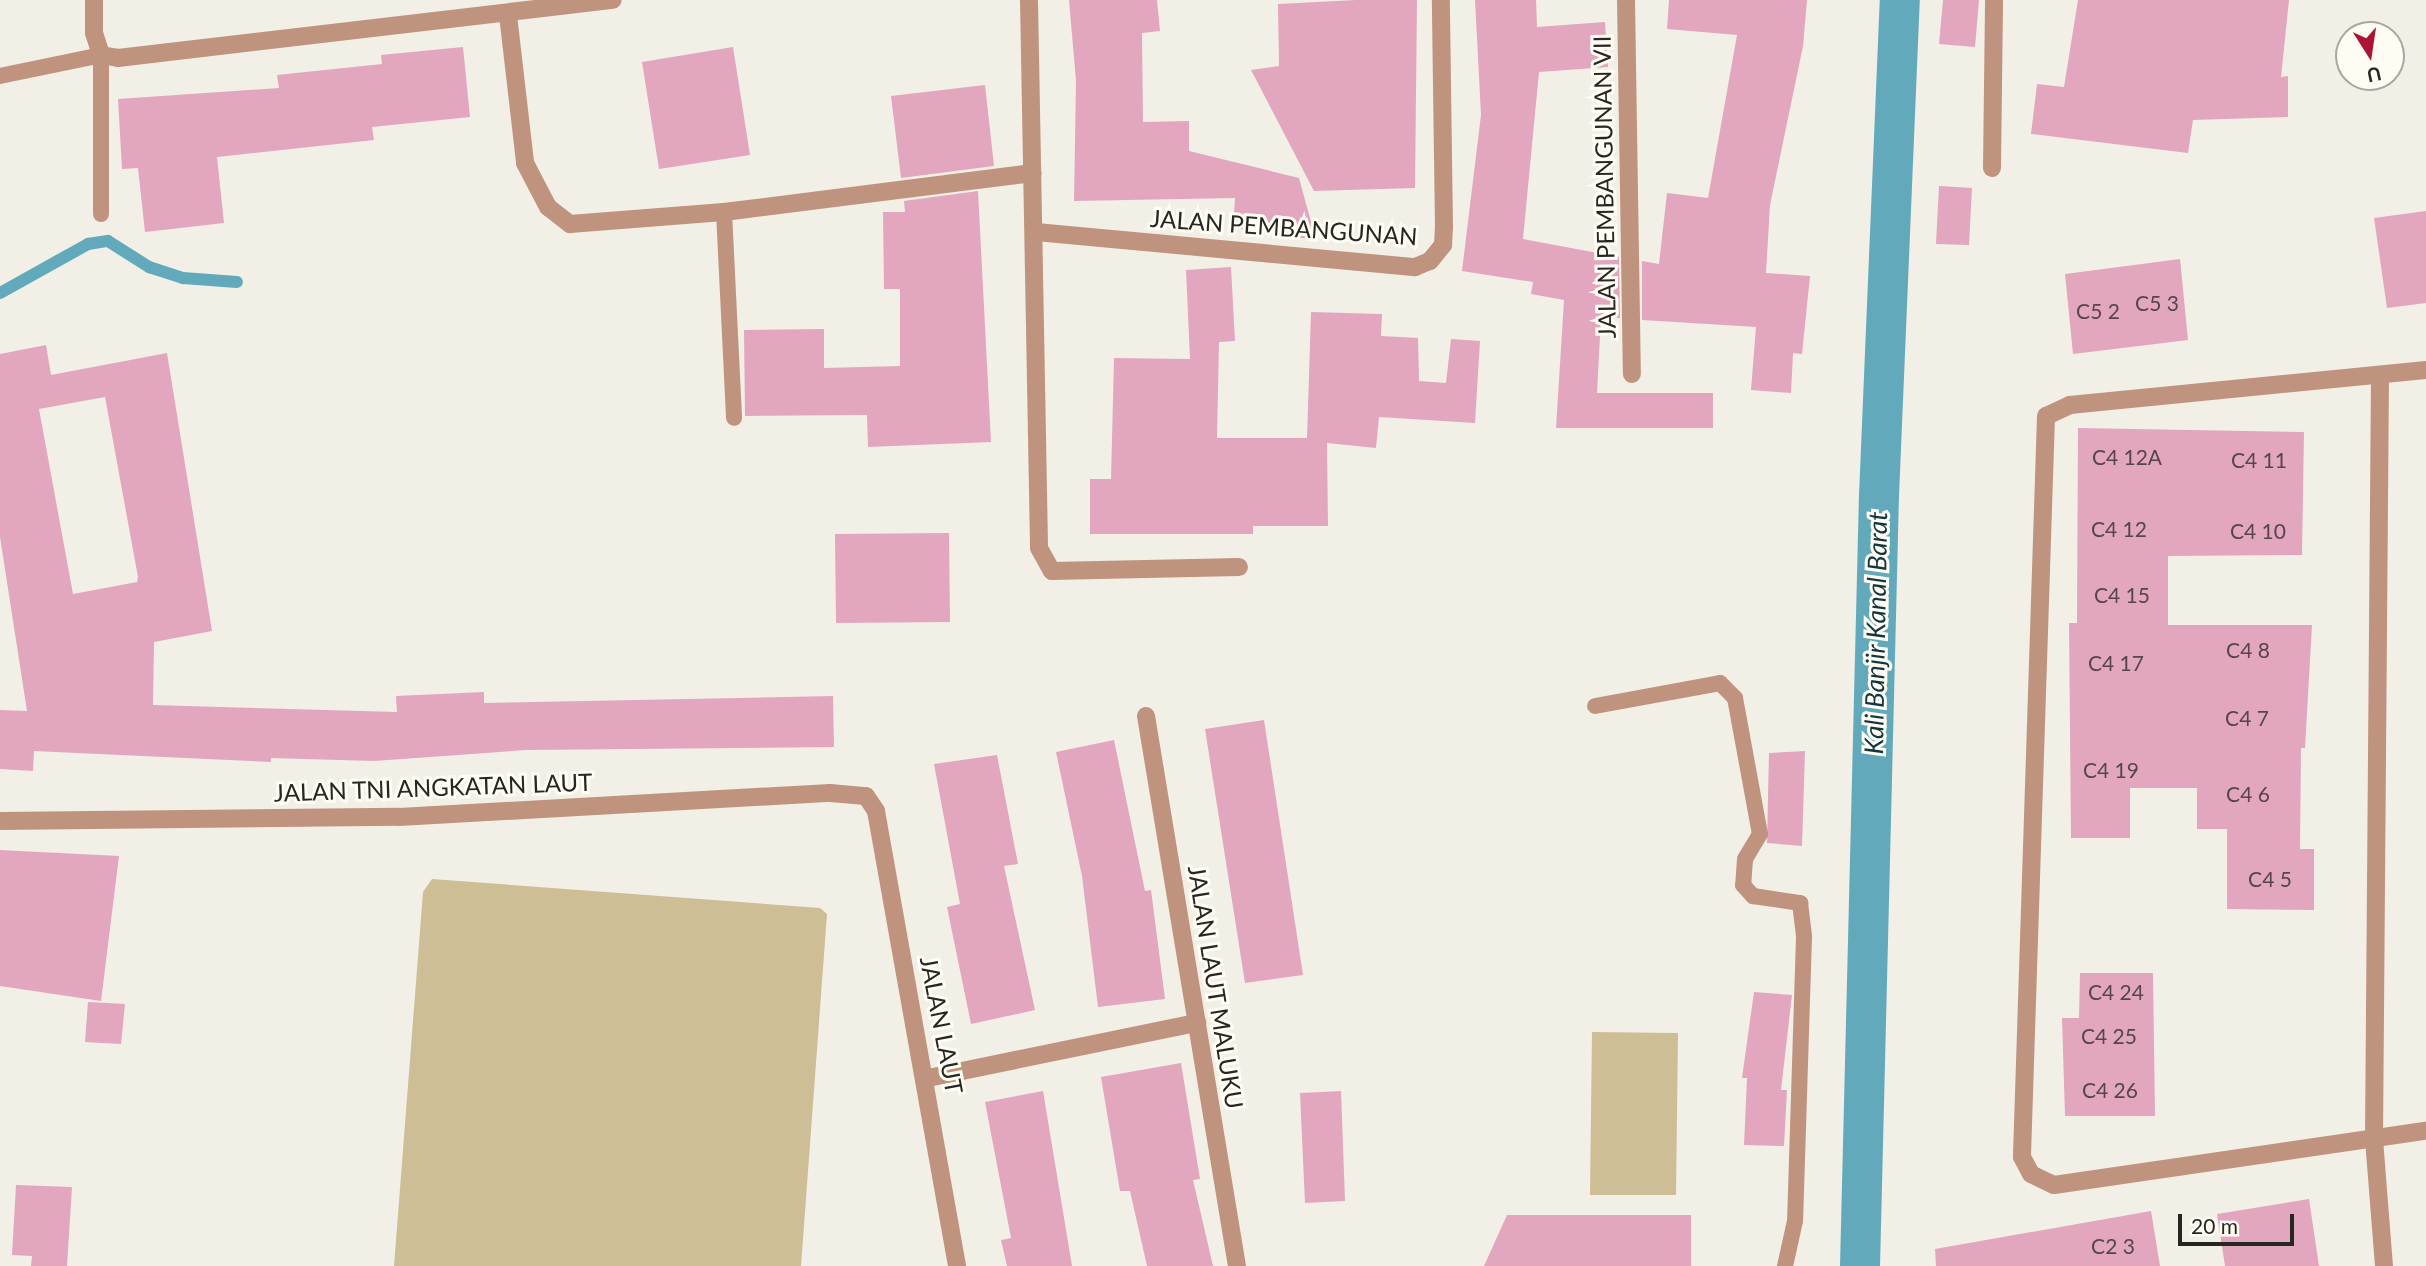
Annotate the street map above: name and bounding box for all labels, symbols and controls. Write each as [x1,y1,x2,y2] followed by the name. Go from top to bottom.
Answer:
[2335,21,2405,91] north arrow
[1587,35,1621,339] street label: JALAN PEMBANGUNAN VII
[2365,62,2383,88] text: U
[1149,203,1419,251] street label: JALAN PEMBANGUNAN
[2135,290,2179,316] house number: C5 3
[2076,298,2120,324] house number: C5 2
[2092,444,2162,470] house number: C4 12A
[2231,447,2287,473] house number: C4 11
[1858,511,1894,755] water label: Kali Banjir Kanal Barat
[2091,516,2147,542] house number: C4 12
[2230,518,2286,544] house number: C4 10
[2094,582,2150,608] house number: C4 15
[2226,637,2270,663] house number: C4 8
[2088,650,2144,676] house number: C4 17
[2225,705,2269,731] house number: C4 7
[2083,757,2139,783] house number: C4 19
[272,767,594,807] street label: JALAN TNI ANGKATAN LAUT
[2226,781,2270,807] house number: C4 6
[1182,863,1250,1111] street label: JALAN LAUT MALUKU
[2248,866,2292,892] house number: C4 5
[915,954,969,1096] street label: JALAN LAUT
[2088,979,2144,1005] house number: C4 24
[2081,1023,2137,1049] house number: C4 25
[2082,1077,2138,1103] house number: C4 26
[2181,1200,2296,1244] scale bar
[2191,1213,2238,1238] text: 20 m
[2091,1233,2135,1259] house number: C2 3

